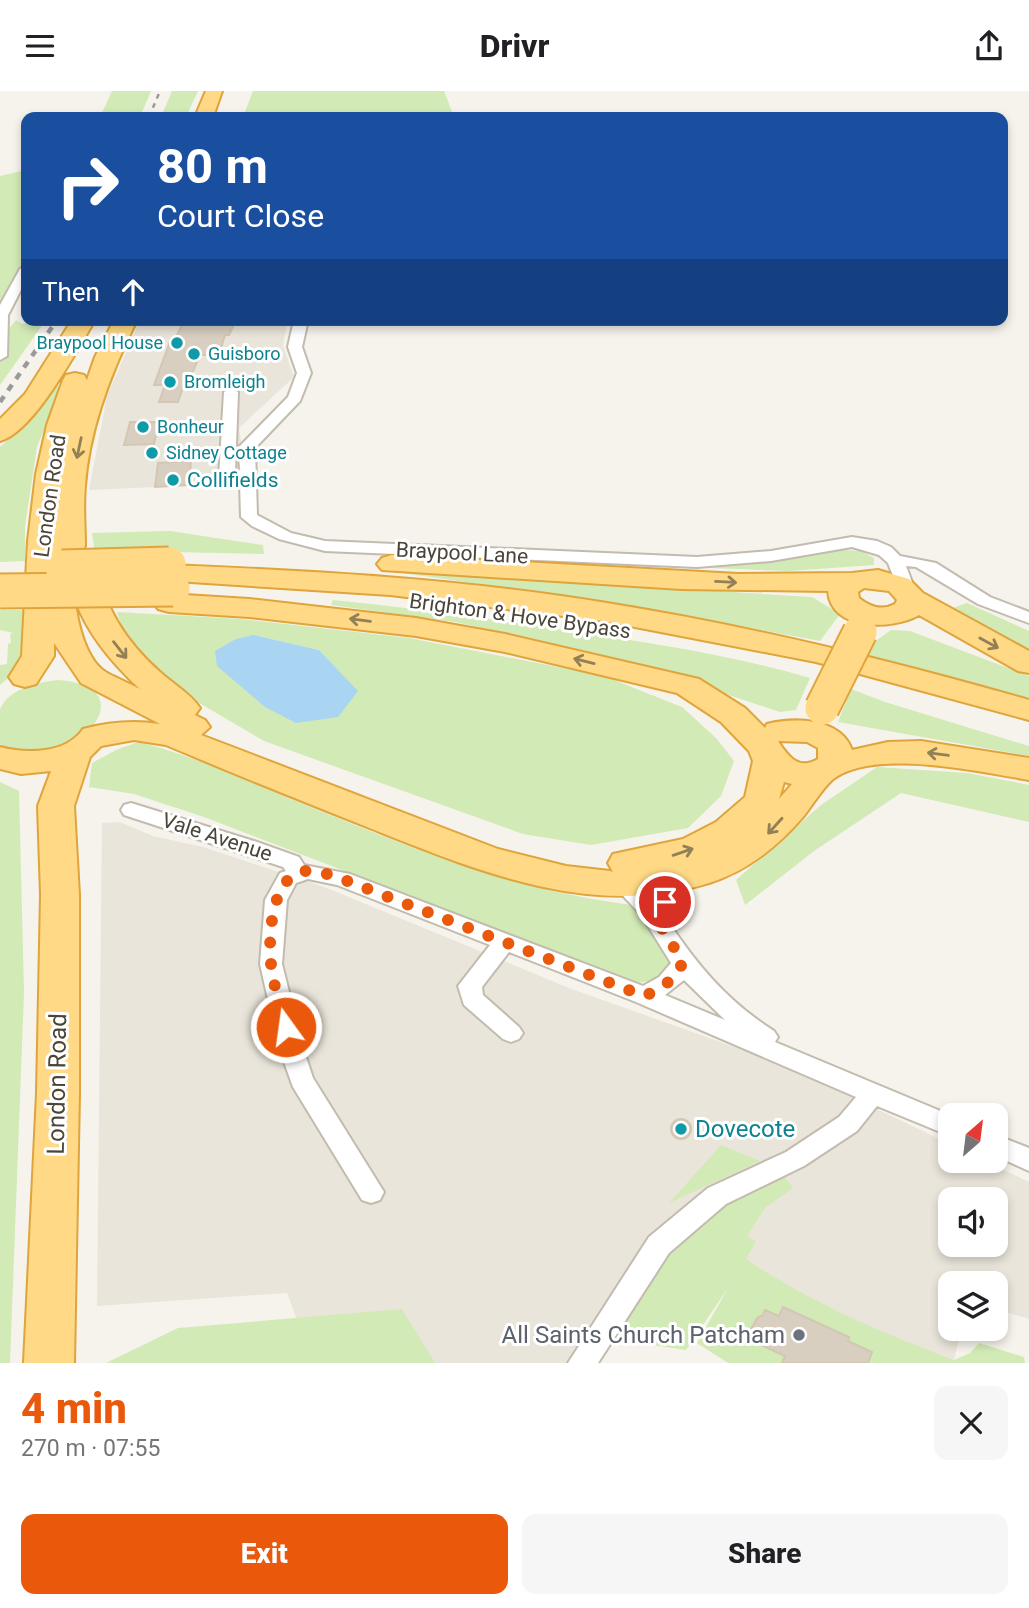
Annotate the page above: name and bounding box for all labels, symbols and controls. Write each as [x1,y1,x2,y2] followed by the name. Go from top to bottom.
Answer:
[21,27,59,65] icon: menu
[480,27,549,65] text: Drivr
[970,27,1008,65] icon: share
[157,138,268,195] text: 80 m
[42,140,133,231] icon: right
[157,197,324,235] text: Court Close
[114,273,152,311] icon: ahead
[42,277,100,307] text: Then
[37,332,163,353] place label: Braypool House
[169,335,185,351] marker: Braypool House
[208,343,280,364] place label: Guisboro
[186,346,202,362] marker: Guisboro
[184,371,266,392] place label: Bromleigh
[162,374,178,390] marker: Bromleigh
[157,416,224,437] place label: Bonheur
[135,419,151,435] marker: Bonheur
[30,433,70,559] street label: London Road
[72,436,86,459] one-way arrow
[166,442,287,463] place label: Sidney Cottage
[144,445,160,461] marker: Sidney Cottage
[187,468,279,492] place label: Collifields
[165,472,181,488] marker: Collifields
[395,538,529,568] street label: Braypool Lane
[715,576,738,589] one-way arrow
[408,589,632,643] street label: Brighton & Hove Bypass
[349,613,372,626] one-way arrow
[979,636,999,650] one-way arrow
[112,641,127,659] one-way arrow
[573,654,596,667] one-way arrow
[927,747,950,760] one-way arrow
[159,808,275,866] street label: Vale Avenue
[767,817,783,835] one-way arrow
[672,845,694,858] one-way arrow
[635,872,695,932] pin
[646,883,684,921] icon: arrive
[249,990,323,1064] position arrow
[42,1013,72,1155] street label: London Road
[938,1103,1008,1173] north arrow
[938,1103,1008,1341] map controls
[695,1115,795,1143] place label: Dovecote
[673,1121,689,1137] marker: Dovecote
[938,1187,1008,1257] button: sound
[938,1271,1008,1341] button: layers
[502,1321,785,1349] place label: All Saints Church Patcham
[791,1327,807,1343] marker: All Saints Church Patcham
[21,1384,127,1433] text: 4 min
[934,1386,1008,1460] button: close
[21,1435,160,1462] text: 270 m · 07:55
[21,1514,508,1594] button: Exit
[522,1514,1008,1594] button: Share

